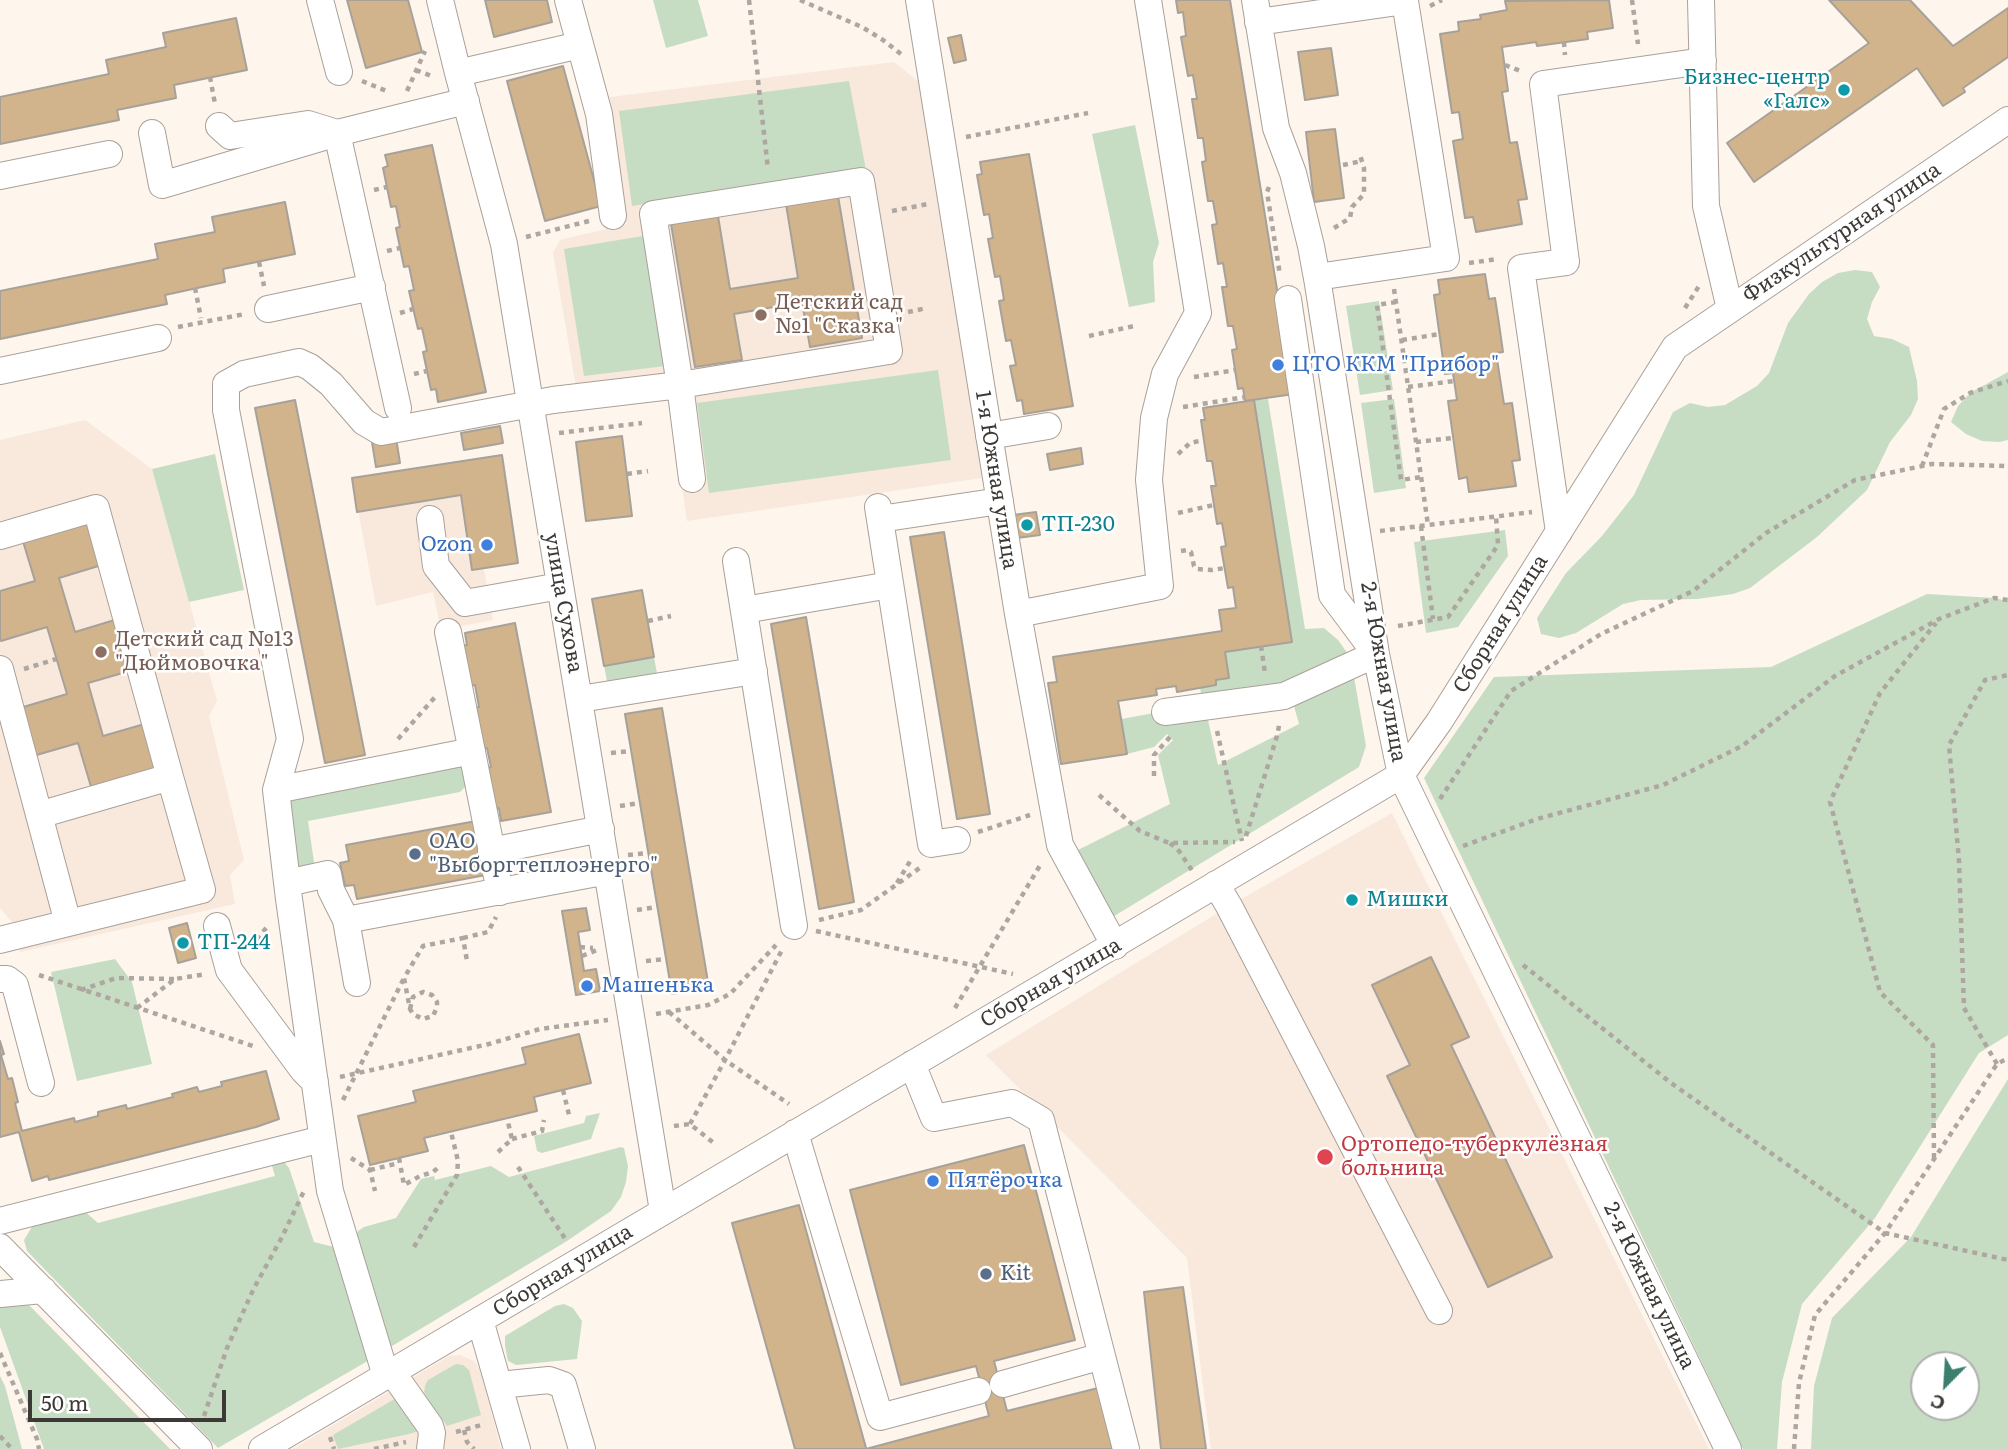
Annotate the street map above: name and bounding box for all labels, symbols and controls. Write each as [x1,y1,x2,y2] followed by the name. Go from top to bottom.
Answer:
[1684,65,1830,115] place label: Бизнес-центр «Галс»
[1836,82,1852,98] marker: Бизнес-центр «Галс»
[1738,157,1946,309] street label: Физкультурная улица
[775,290,903,340] place label: Детский сад №1 "Сказка"
[753,307,769,323] marker: Детский сад №1 "Сказка"
[1292,352,1499,378] place label: ЦТО ККМ "Прибор"
[1270,357,1286,373] marker: ЦТО ККМ "Прибор"
[969,389,1023,571] street label: 1-я Южная улица
[1041,512,1115,538] place label: ТП-230
[1019,517,1035,533] marker: ТП-230
[538,531,588,675] street label: улица Сухова
[421,532,473,558] place label: Ozon
[479,537,495,553] marker: Ozon
[1448,550,1554,698] street label: Сборная улица
[1355,580,1411,764] street label: 2-я Южная улица
[115,627,294,677] place label: Детский сад №13 "Дюймовочка"
[93,644,109,660] marker: Детский сад №13 "Дюймовочка"
[429,829,658,879] place label: ОАО "Выборгтеплоэнерго"
[407,846,423,862] marker: ОАО "Выборгтеплоэнерго"
[1366,887,1448,913] place label: Мишки
[1344,892,1360,908] marker: Мишки
[197,930,270,956] place label: ТП-244
[976,932,1126,1034] street label: Сборная улица
[175,935,191,951] marker: ТП-244
[601,973,714,999] place label: Машенька
[579,978,595,994] marker: Машенька
[1341,1132,1608,1182] place label: Ортопедо-туберкулёзная больница
[1315,1147,1335,1167] marker: Ортопедо-туберкулёзная больница
[947,1168,1063,1194] place label: Пятёрочка
[925,1173,941,1189] marker: Пятёрочка
[1598,1198,1700,1374] street label: 2-я Южная улица
[489,1219,637,1323] street label: Сборная улица
[1000,1261,1031,1287] place label: Kit
[978,1266,994,1282] marker: Kit
[1910,1351,1980,1421] north arrow
[32,1376,229,1420] scale bar
[41,1386,88,1417] text: 50 m
[1925,1388,1949,1419] text: С

